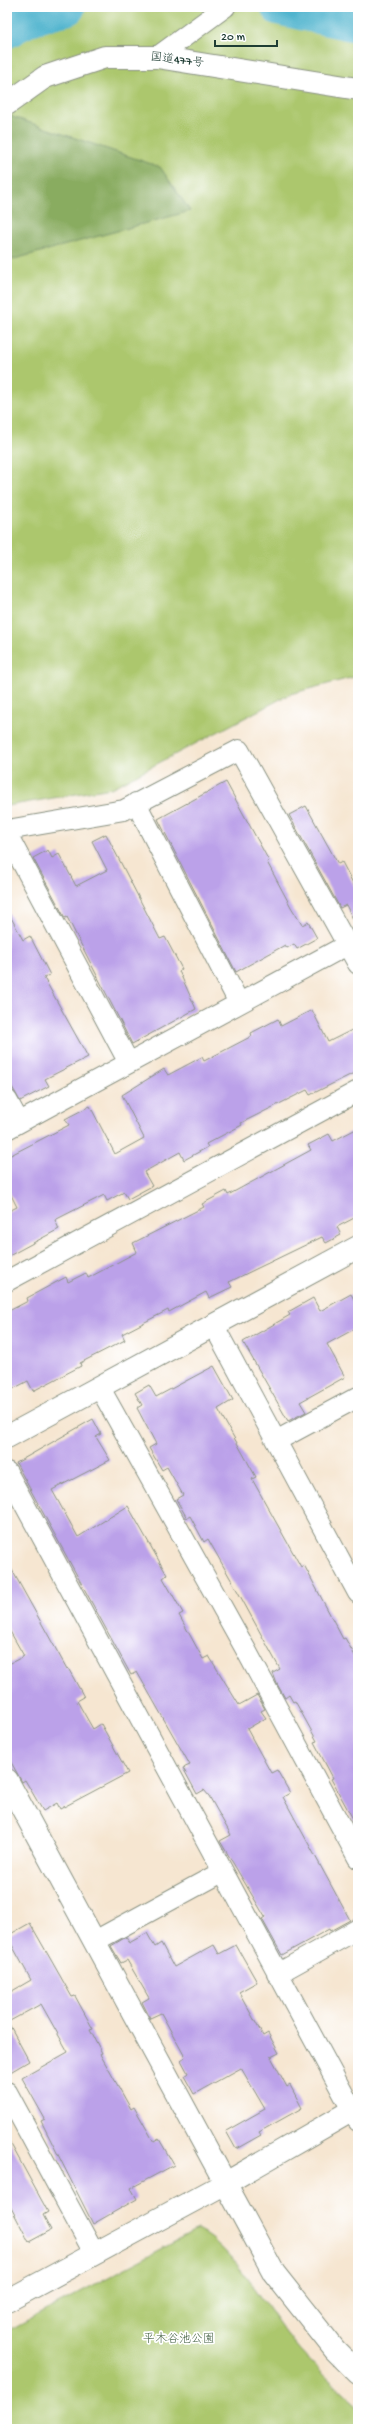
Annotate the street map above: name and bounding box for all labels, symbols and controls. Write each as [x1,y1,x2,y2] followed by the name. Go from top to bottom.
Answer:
[215,22,277,48] scale bar
[221,31,246,45] text: 20 m
[149,50,205,71] street label: 国道477号
[143,2332,215,2347] park label: 平木谷池公園

